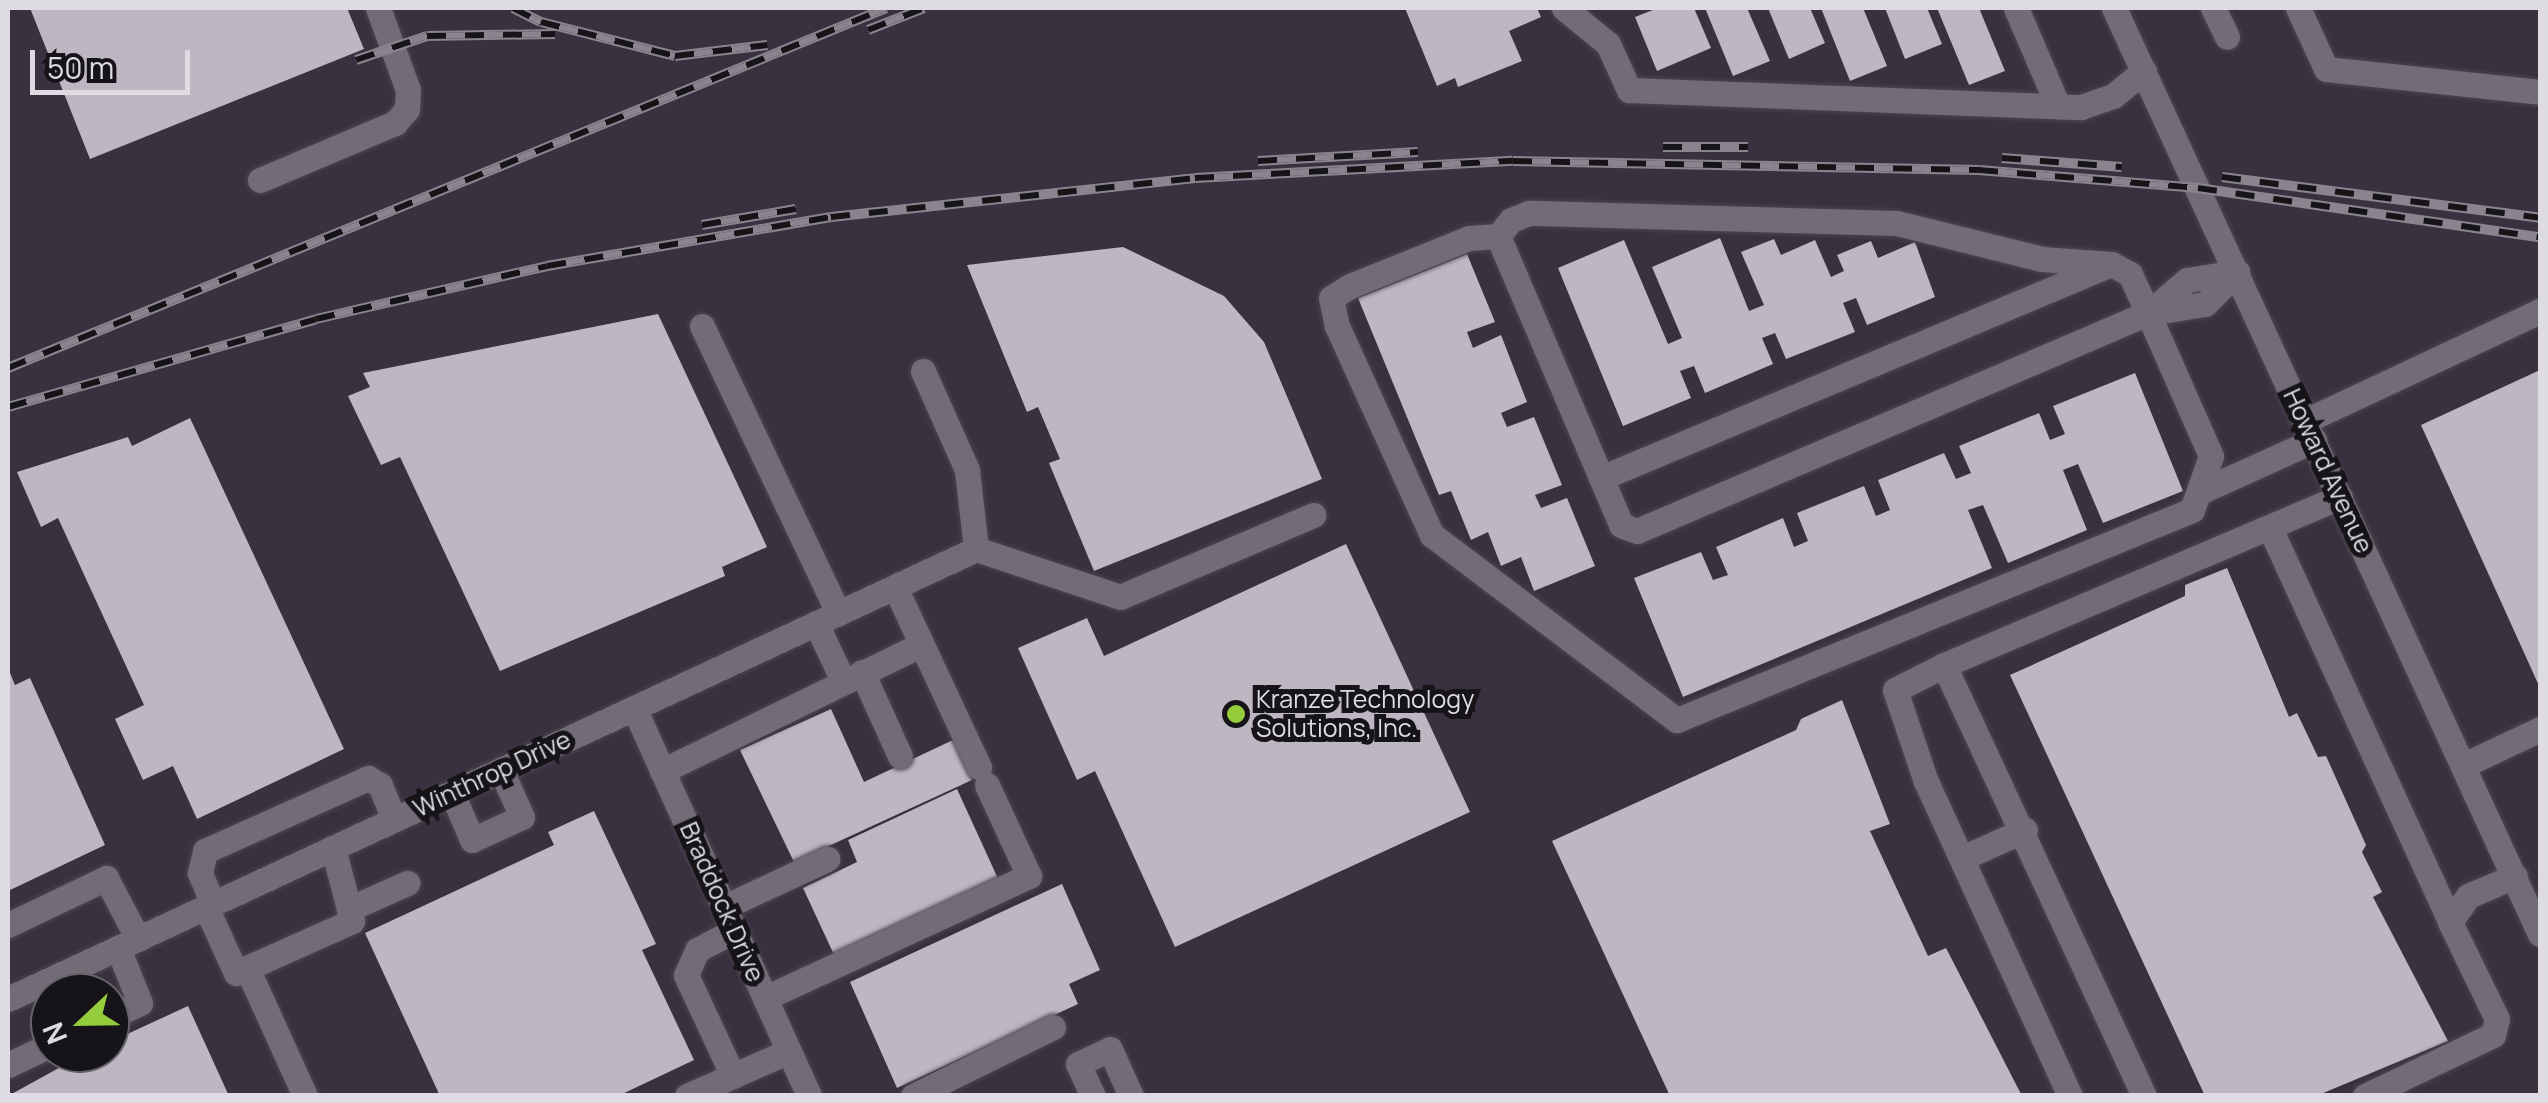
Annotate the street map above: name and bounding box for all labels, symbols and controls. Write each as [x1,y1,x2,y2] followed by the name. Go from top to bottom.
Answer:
[35,30,195,92] scale bar
[47,47,114,88] text: 50 m
[2277,384,2379,558] street label: Howard Avenue
[1256,685,1474,744] place label: Kranze Technology Solutions, Inc.
[1225,703,1247,725] marker: Kranze Technology Solutions, Inc.
[409,724,575,824] street label: Winthrop Drive
[673,817,771,987] street label: Braddock Drive
[30,973,130,1073] north arrow
[33,1017,75,1050] text: N

